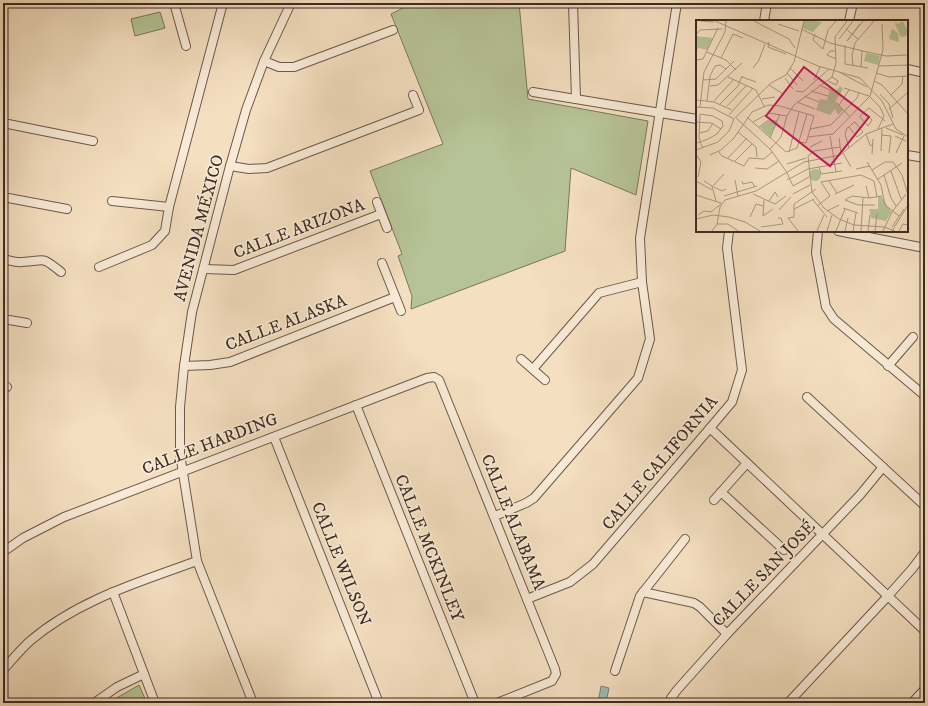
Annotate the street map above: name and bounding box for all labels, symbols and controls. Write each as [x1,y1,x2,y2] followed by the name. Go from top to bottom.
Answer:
[696,20,908,232] inset map
[169,152,229,304] street label: AVENIDA MÉXICO
[230,194,368,264] street label: CALLE ARIZONA
[222,290,350,356] street label: CALLE ALASKA
[597,391,723,535] street label: CALLE CALIFORNIA
[139,408,281,480] street label: CALLE HARDING
[476,451,550,593] street label: CALLE ALABAMA
[389,471,469,625] street label: CALLE MCKINLEY
[306,499,376,629] street label: CALLE WILSON
[708,516,820,632] street label: CALLE SAN JOSÉ

